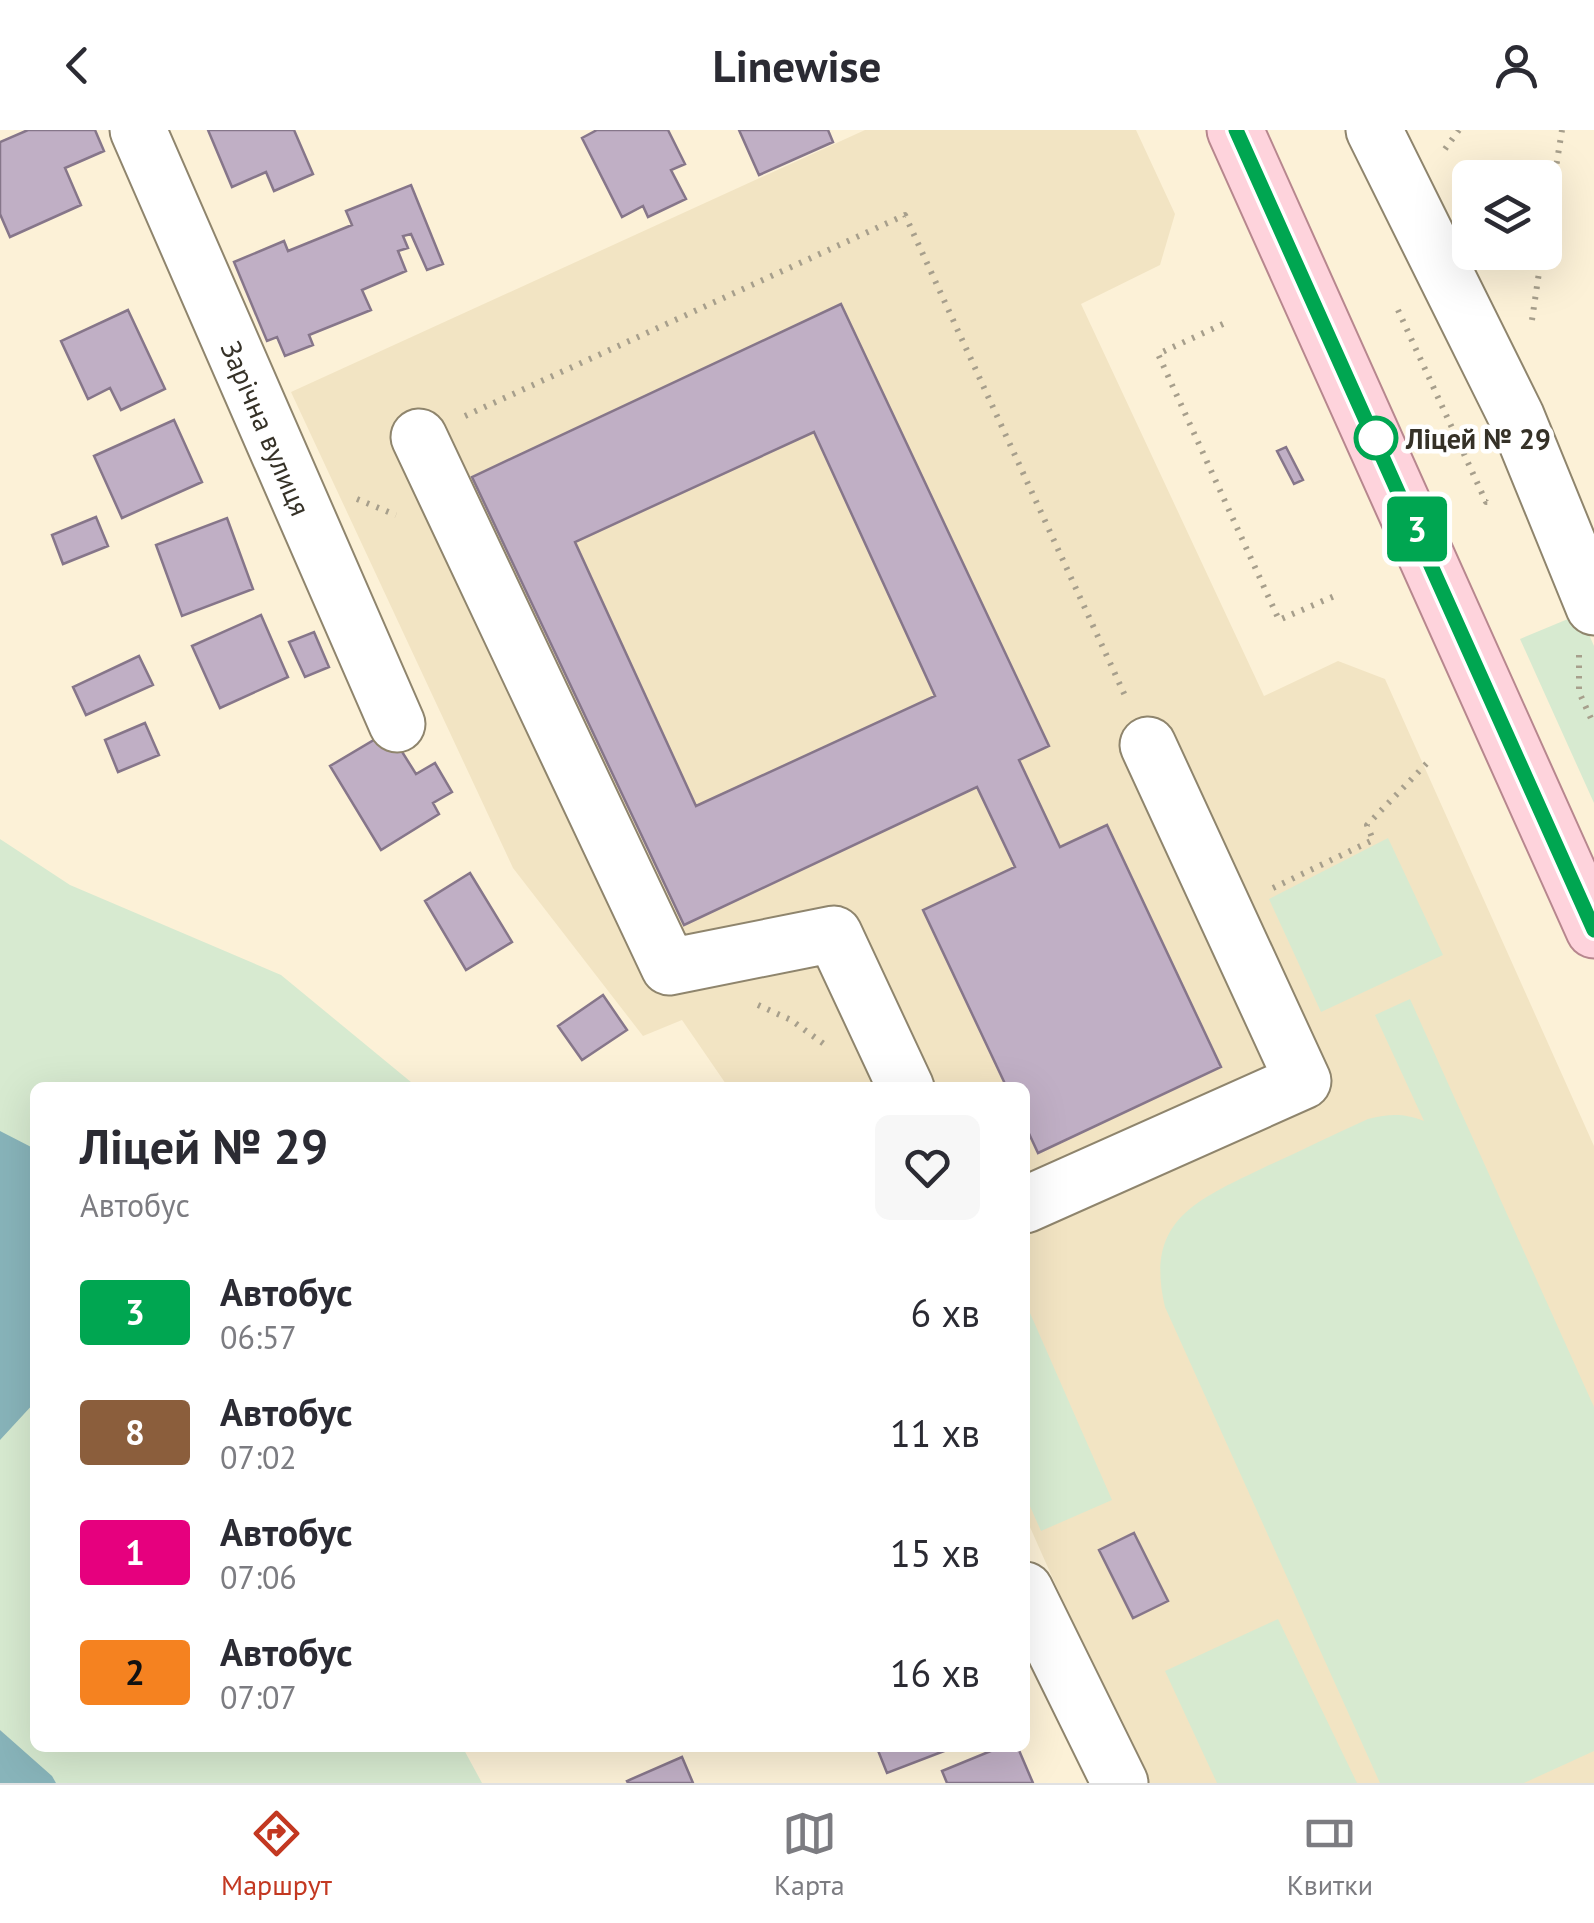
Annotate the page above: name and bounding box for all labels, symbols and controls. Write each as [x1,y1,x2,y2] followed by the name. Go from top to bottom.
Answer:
[713,36,881,94] text: Linewise
[50,38,105,93] icon: back
[1489,38,1544,93] icon: person
[1452,160,1562,270] map controls
[1452,160,1562,270] button: layers
[213,335,319,521] street label: Зарічна вулиця
[1355,417,1397,459] marker: Ліцей № 29
[1405,420,1551,457] place label: Ліцей № 29
[1384,496,1450,562] line badge: 3
[1407,506,1427,552] text: 3
[80,1115,328,1177] text: Ліцей № 29
[875,1115,980,1220] button: heart
[80,1184,190,1226] text: Автобус
[220,1267,353,1316] text: Автобус
[911,1288,980,1337] text: 6 хв
[125,1289,145,1335] text: 3
[220,1316,297,1358] text: 06:57
[220,1387,353,1436] text: Автобус
[890,1408,980,1457] text: 11 хв
[125,1409,145,1455] text: 8
[220,1436,297,1478] text: 07:02
[220,1507,353,1556] text: Автобус
[890,1528,980,1577] text: 15 хв
[125,1529,145,1575] text: 1
[220,1556,297,1598] text: 07:06
[220,1627,353,1676] text: Автобус
[890,1648,980,1697] text: 16 хв
[125,1649,145,1695] text: 2
[220,1676,297,1718] text: 07:07
[221,1806,332,1903] tab: Маршрут
[774,1806,845,1903] tab: Карта
[1287,1806,1373,1903] tab: Квитки

